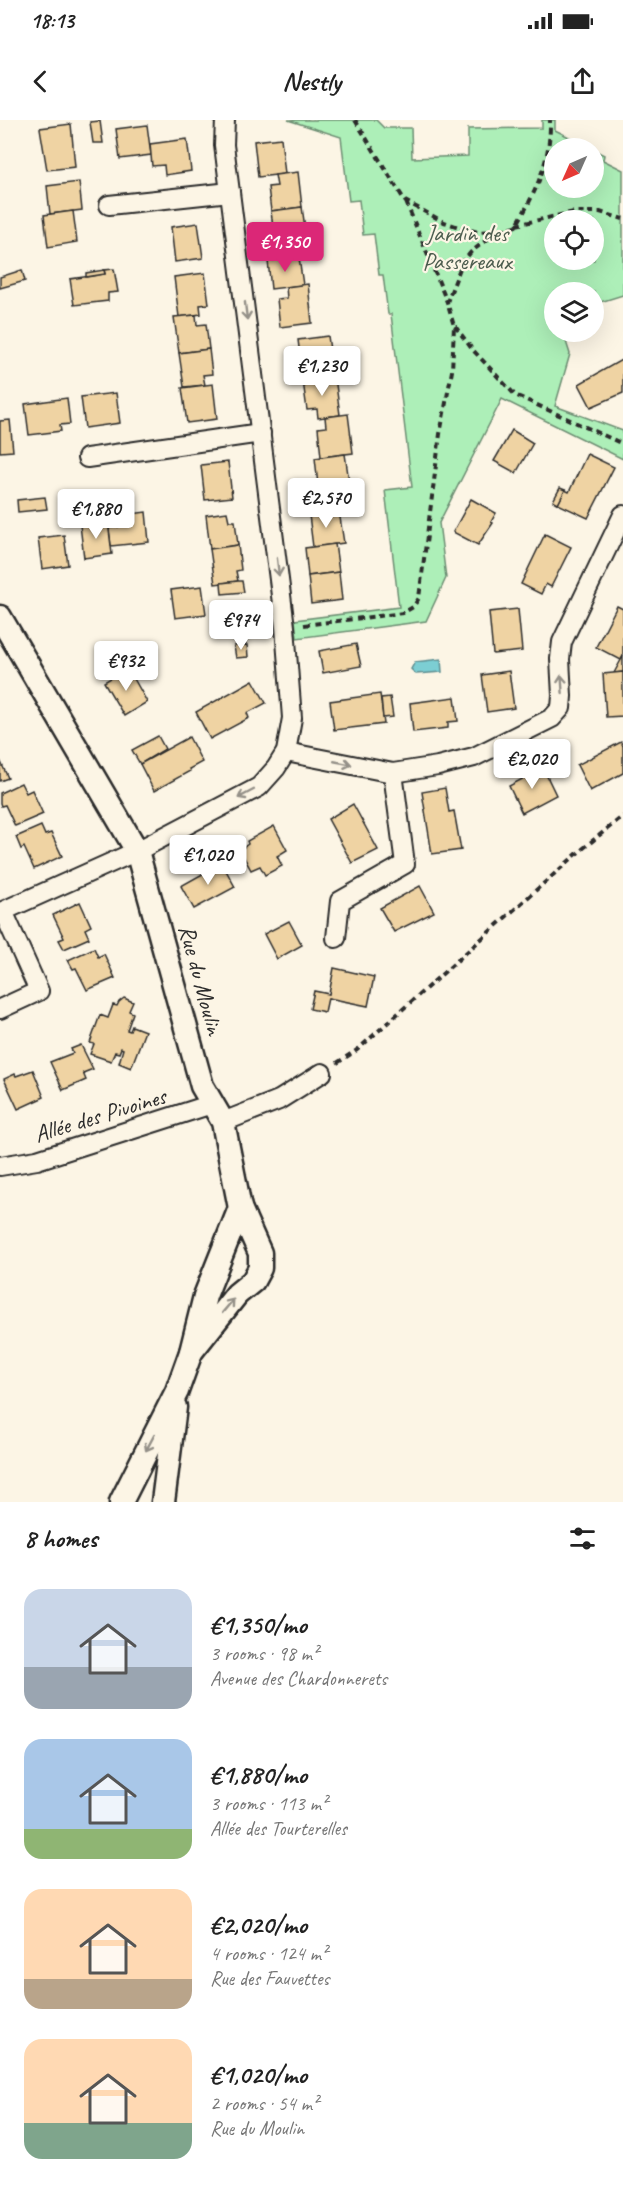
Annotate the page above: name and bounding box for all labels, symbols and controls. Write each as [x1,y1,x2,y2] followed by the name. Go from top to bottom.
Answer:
[30,7,74,35] text: 18:13
[282,64,341,98] text: Nestly
[24,65,57,98] icon: back
[566,65,599,98] icon: share
[544,138,604,198] north arrow
[544,138,604,342] map controls
[544,210,604,270] button: locate
[423,218,513,276] park label: Jardin des Passereaux
[236,222,334,273] pin: €1,350
[261,229,309,254] text: €1,350
[544,282,604,342] button: layers
[240,301,251,321] one-way arrow
[273,346,371,397] pin: €1,230
[298,353,346,378] text: €1,230
[277,478,375,529] pin: €2,570
[302,485,350,510] text: €2,570
[47,489,145,540] pin: €1,880
[72,496,120,521] text: €1,880
[273,557,284,577] one-way arrow
[205,600,277,651] pin: €974
[223,607,259,632] text: €974
[90,641,162,692] pin: €932
[108,648,144,673] text: €932
[556,675,567,695] one-way arrow
[483,739,581,790] pin: €2,020
[508,746,556,771] text: €2,020
[333,758,353,769] one-way arrow
[237,788,255,800] one-way arrow
[159,835,257,886] pin: €1,020
[184,842,232,867] text: €1,020
[172,922,230,1039] street label: Rue du Moulin
[31,1080,171,1149] street label: Allée des Pivoines
[221,1298,234,1314] one-way arrow
[144,1434,156,1451] one-way arrow
[24,1522,97,1555] text: 8 homes
[566,1522,599,1555] icon: filters
[210,1608,307,1641] text: €1,350/mo
[72,1613,144,1685] icon: home
[210,1641,318,1666] text: 3 rooms · 98 m²
[210,1666,387,1691] text: Avenue des Chardonnerets
[210,1758,307,1791] text: €1,880/mo
[72,1763,144,1835] icon: home
[210,1791,327,1816] text: 3 rooms · 113 m²
[210,1816,347,1841] text: Allée des Tourterelles
[210,1908,307,1941] text: €2,020/mo
[72,1913,144,1985] icon: home
[210,1941,327,1966] text: 4 rooms · 124 m²
[210,1966,329,1991] text: Rue des Fauvettes
[210,2058,307,2091] text: €1,020/mo
[72,2063,144,2135] icon: home
[210,2091,318,2116] text: 2 rooms · 54 m²
[210,2116,304,2141] text: Rue du Moulin

